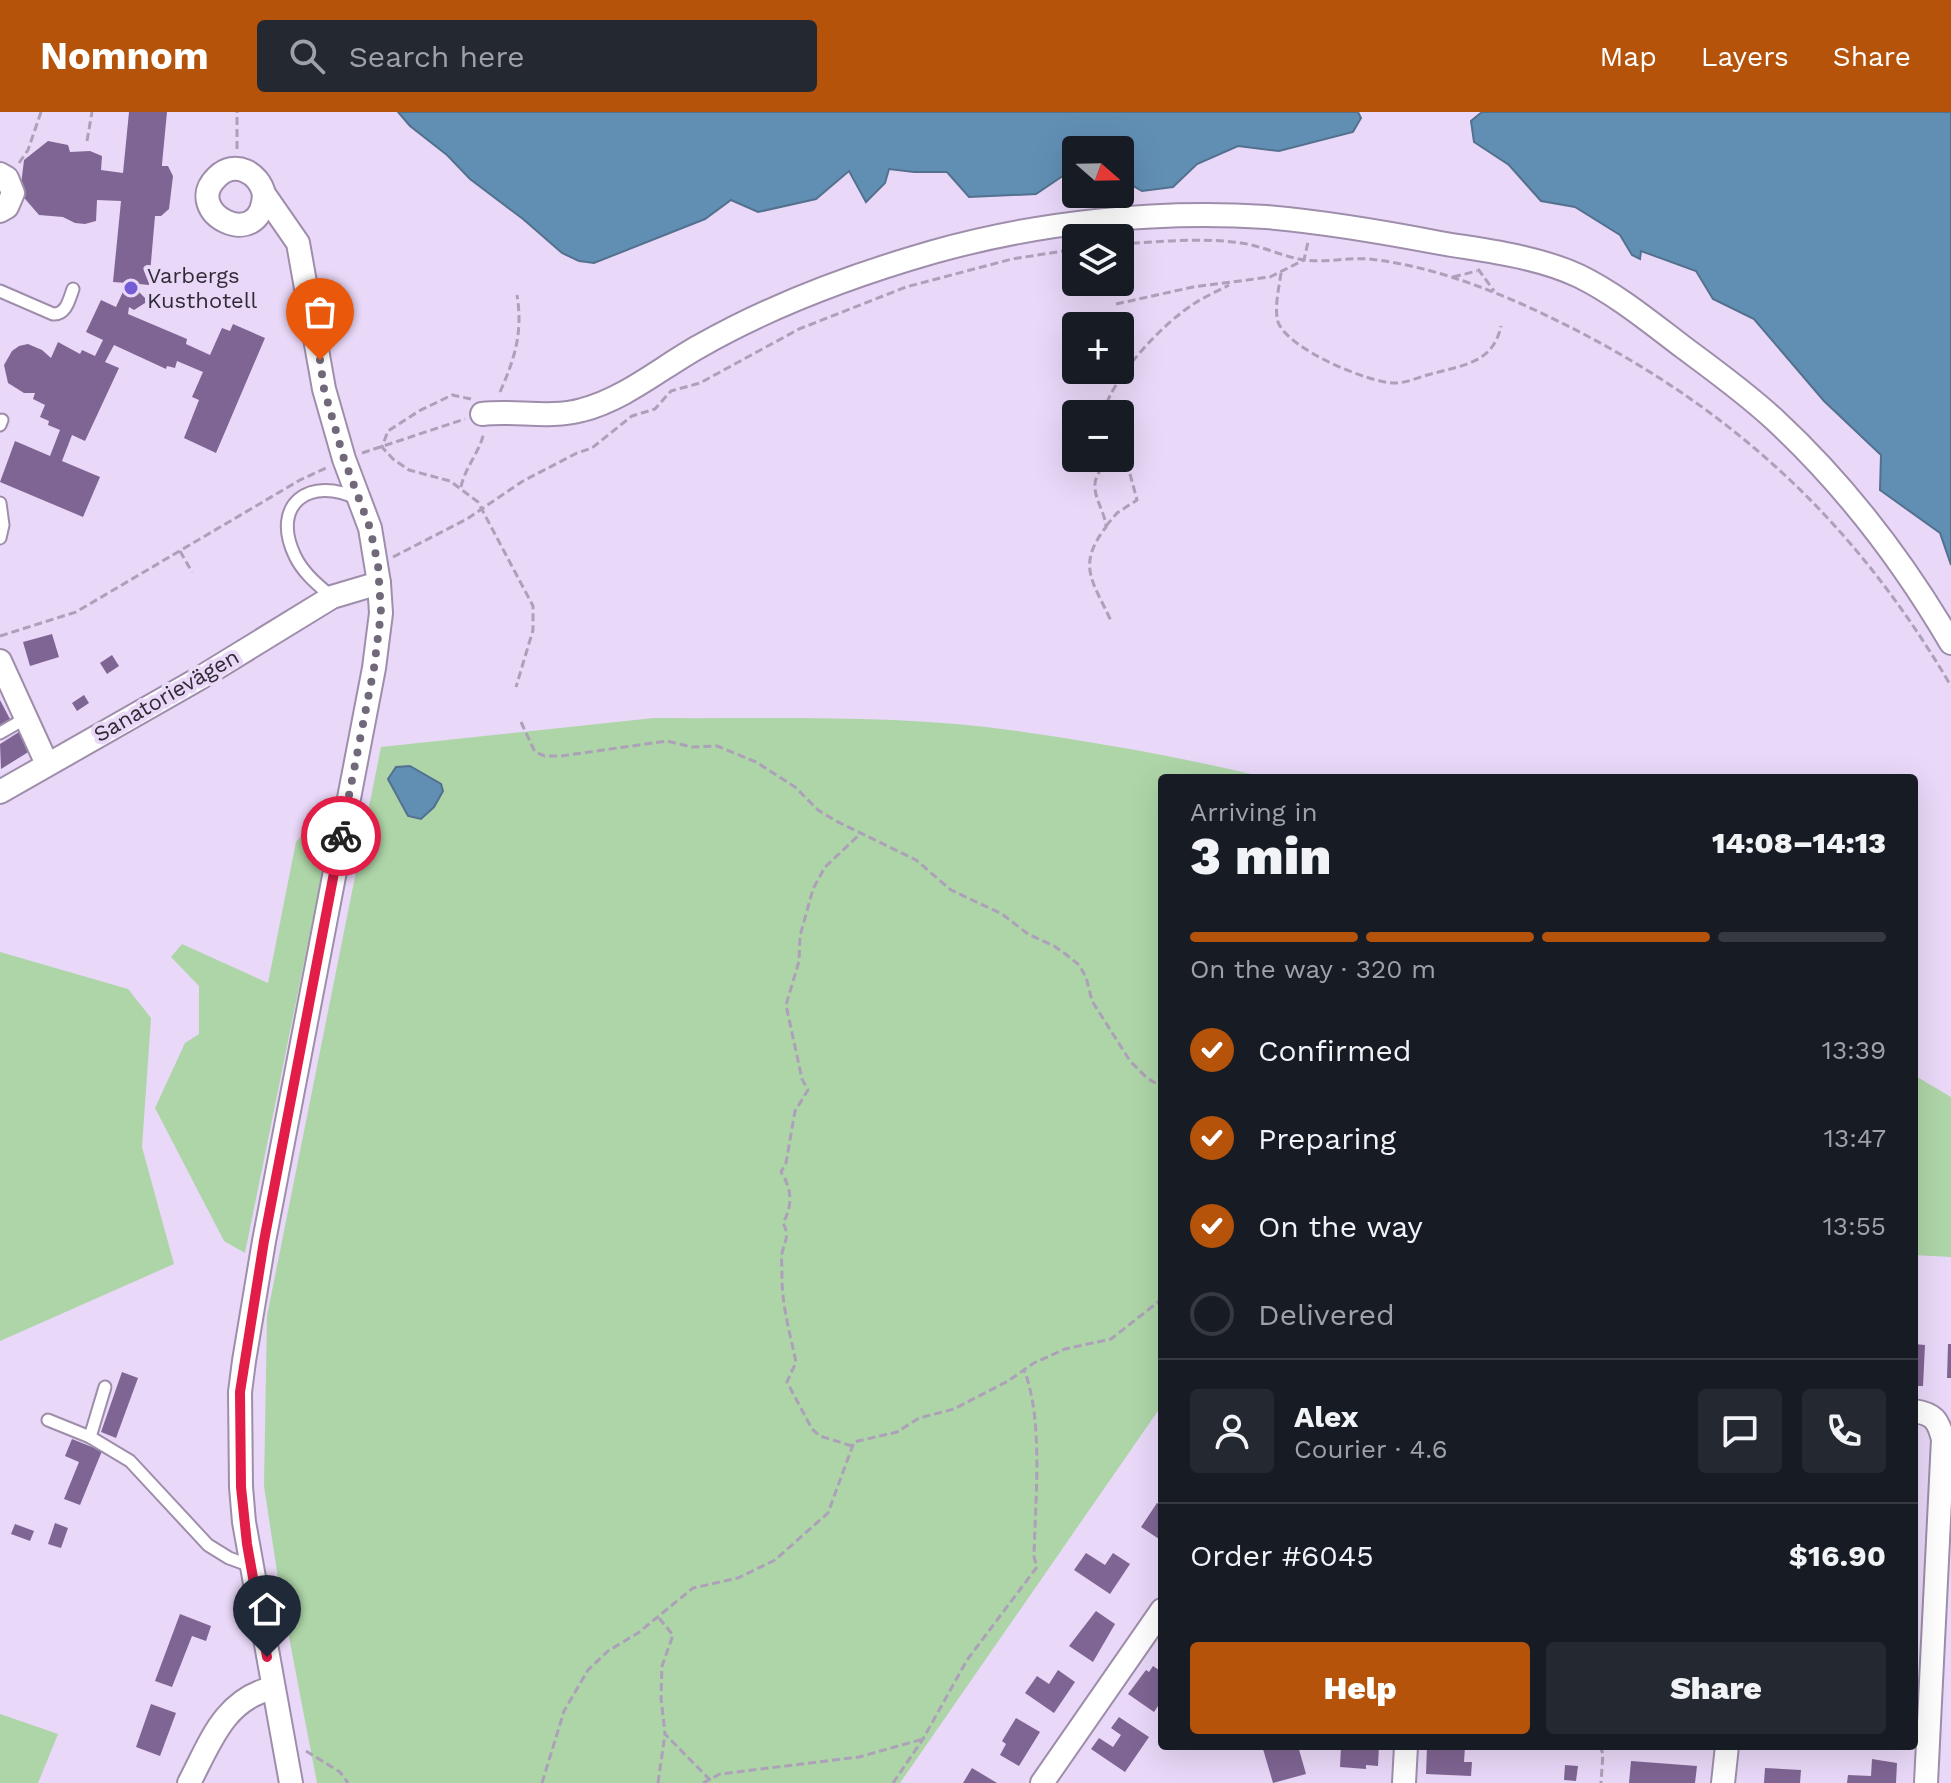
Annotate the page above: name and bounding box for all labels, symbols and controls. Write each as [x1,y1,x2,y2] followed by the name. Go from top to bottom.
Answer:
[257,20,817,92] search box
[40,34,209,78] text: Nomnom
[285,34,329,78] icon: search
[349,39,524,74] text: Search here
[1600,40,1657,73] text: Map
[1701,40,1789,73] text: Layers
[1833,40,1911,73] text: Share
[1062,136,1134,208] north arrow
[1062,136,1134,472] map controls
[1062,224,1134,296] button: layers
[147,263,258,313] place label: Varbergs Kusthotell
[286,278,354,360] pin
[122,279,140,297] marker: Varbergs Kusthotell
[298,290,342,334] icon: bag
[1062,312,1134,384] button: +
[1062,400,1134,472] button: −
[89,644,243,747] street label: Sanatorievägen
[301,796,381,876] courier
[1190,797,1318,827] text: Arriving in
[319,814,363,858] icon: bike
[1712,825,1886,860] text: 14:08–14:13
[1190,826,1332,887] text: 3 min
[1190,954,1436,984] text: On the way · 320 m
[1190,1028,1234,1072] icon: check
[1258,1033,1412,1068] text: Confirmed
[1822,1035,1886,1065] text: 13:39
[1190,1116,1234,1160] icon: check
[1258,1121,1396,1156] text: Preparing
[1824,1123,1886,1153] text: 13:47
[1190,1204,1234,1248] icon: check
[1258,1209,1423,1244] text: On the way
[1823,1211,1886,1241] text: 13:55
[1258,1297,1395,1332] text: Delivered
[1190,1389,1274,1473] button: person
[1698,1389,1782,1473] button: chat
[1802,1389,1886,1473] button: phone
[1294,1399,1358,1434] text: Alex
[1294,1434,1448,1464] text: Courier · 4.6
[1190,1538,1374,1573] text: Order #6045
[1789,1538,1886,1573] text: $16.90
[233,1575,301,1657] pin
[245,1587,289,1631] icon: home
[1190,1642,1530,1734] button: Help
[1546,1642,1886,1734] button: Share

